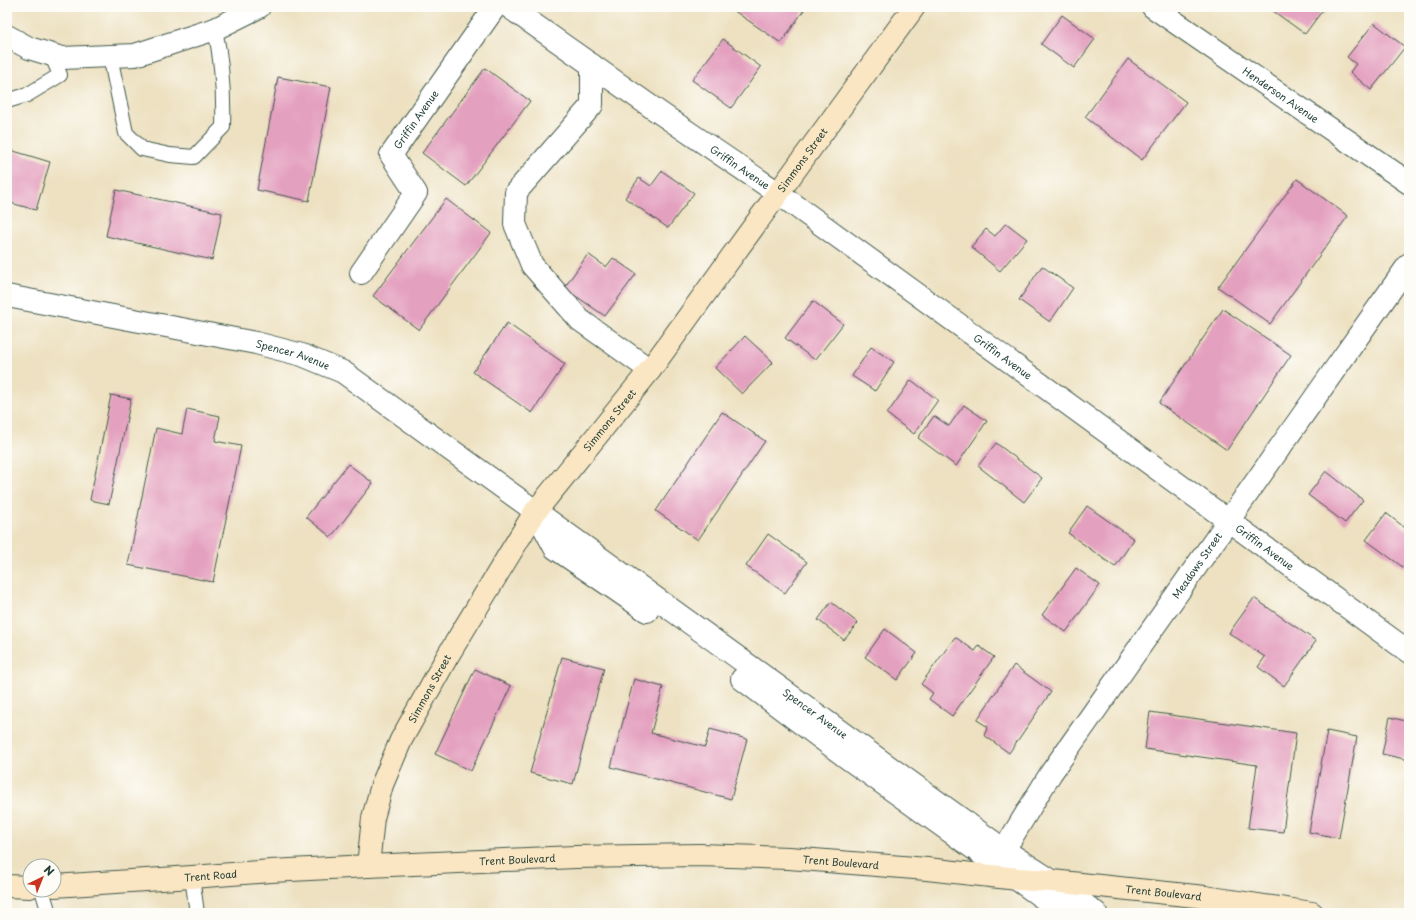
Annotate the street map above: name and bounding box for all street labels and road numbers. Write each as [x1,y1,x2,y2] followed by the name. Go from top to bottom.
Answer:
[1240,63,1323,126] street label: Henderson Avenue
[390,86,442,152] street label: Griffin Avenue
[773,124,830,195] street label: Simmons Street
[707,141,773,193] street label: Griffin Avenue
[971,330,1036,383] street label: Griffin Avenue
[254,335,332,373] street label: Spencer Avenue
[579,385,639,454] street label: Simmons Street
[1233,520,1298,573] street label: Griffin Avenue
[1168,529,1225,601] street label: Meadows Street
[404,651,454,725] street label: Simmons Street
[780,684,851,742] street label: Spencer Avenue
[479,850,556,868] street label: Trent Boulevard
[802,851,880,872] street label: Trent Boulevard
[184,866,238,884] street label: Trent Road
[1125,881,1202,904] street label: Trent Boulevard

